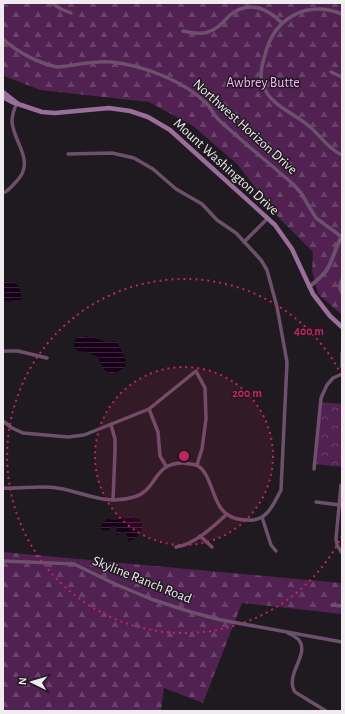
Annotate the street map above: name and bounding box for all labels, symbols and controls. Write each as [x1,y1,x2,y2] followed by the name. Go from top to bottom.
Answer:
[226,76,300,90] park label: Awbrey Butte
[190,77,300,177] street label: Northwest Horizon Drive
[171,116,281,218] street label: Mount Washington Drive
[294,325,324,337] text: 400 m
[232,387,262,399] text: 200 m
[177,449,191,463] centre of rings
[90,554,194,606] street label: Skyline Ranch Road
[12,662,52,702] north arrow
[17,677,28,685] text: N

